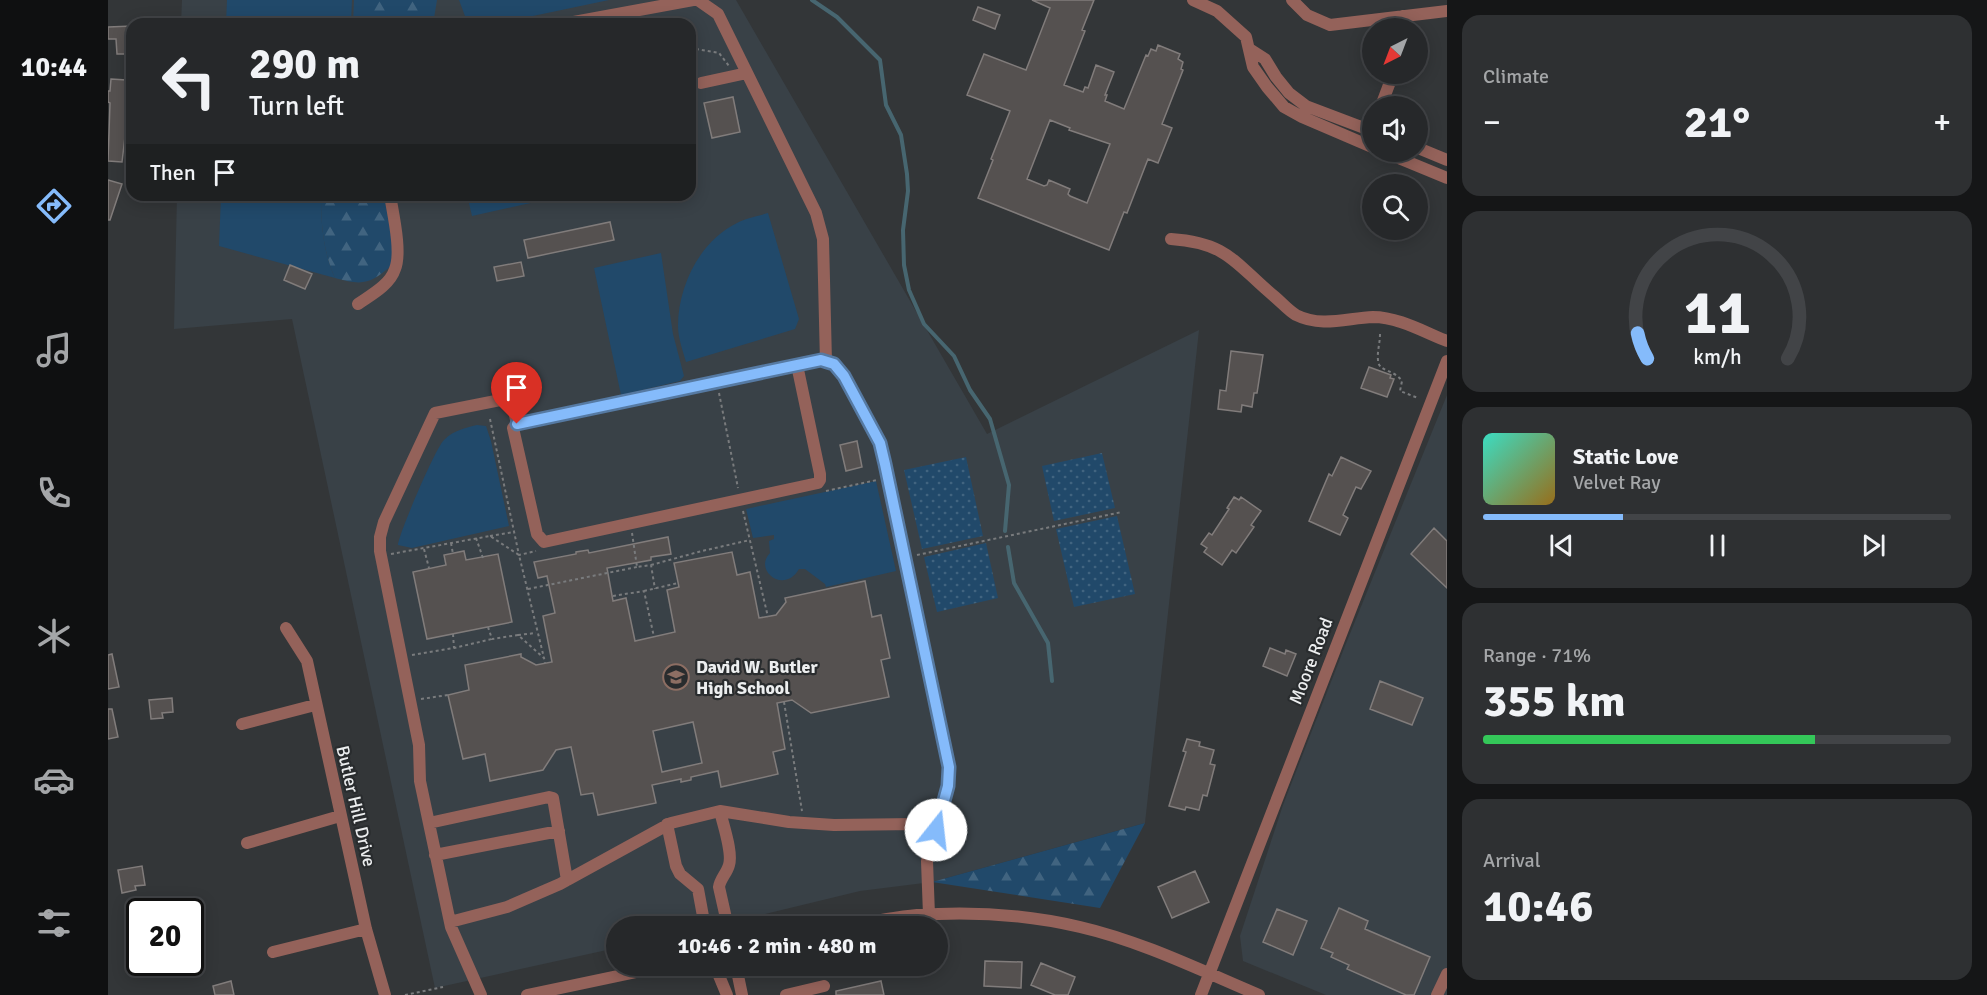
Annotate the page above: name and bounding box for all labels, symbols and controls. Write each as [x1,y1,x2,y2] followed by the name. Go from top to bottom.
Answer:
[1362,18,1428,84] north arrow
[1362,18,1428,240] map controls
[249,39,360,90] text: 290 m
[150,42,228,120] icon: left
[21,51,87,84] text: 10:44
[1483,64,1549,89] text: Climate
[249,90,344,123] text: Turn left
[1684,95,1750,150] text: 21°
[1362,96,1428,162] button: sound
[1483,102,1501,143] text: −
[1933,102,1951,143] text: +
[208,156,241,189] icon: arrive
[150,159,196,186] text: Then
[1362,174,1428,240] button: search
[33,185,75,227] icon: directions
[1683,274,1751,351] text: 11
[33,329,75,371] icon: music
[1693,344,1741,370] text: km/h
[491,362,542,424] pin
[500,371,533,404] icon: arrive
[1573,443,1679,470] text: Static Love
[1573,470,1661,495] text: Velvet Ray
[33,472,75,514] icon: phone
[1545,529,1578,562] icon: previous
[1701,529,1734,562] icon: pause
[1857,529,1890,562] icon: next
[33,615,75,657] icon: climate
[1284,615,1338,707] street label: Moore Road
[1483,643,1591,668] text: Range · 71%
[696,656,819,699] place label: David W. Butler High School
[661,662,691,692] school or university icon: David W. Butler High School
[1483,674,1626,729] text: 355 km
[331,743,381,869] street label: Butler Hill Drive
[33,759,75,801] icon: car
[904,798,968,862] position arrow
[1483,848,1541,873] text: Arrival
[1483,879,1593,934] text: 10:46
[126,898,204,976] speed limit sign: 20
[33,902,75,944] icon: filters
[677,932,877,959] text: 10:46 · 2 min · 480 m

